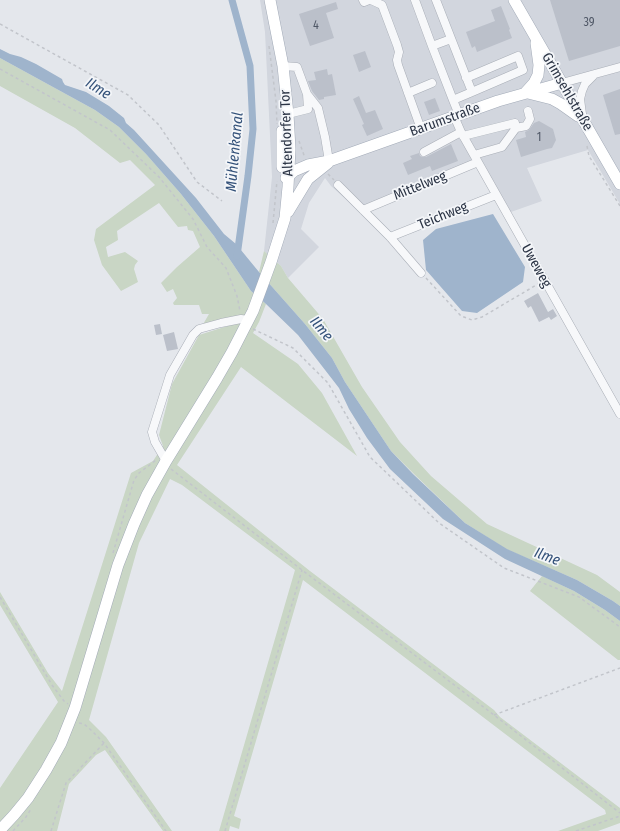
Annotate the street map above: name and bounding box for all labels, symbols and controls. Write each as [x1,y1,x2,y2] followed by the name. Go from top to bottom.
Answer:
[583,16,595,30] house number: 39
[313,19,319,33] house number: 4
[538,50,596,134] street label: Grimsehlstraße
[82,74,114,104] water label: Ilme
[277,89,297,177] street label: Altendorfer Tor
[407,99,483,141] street label: Barumstraße
[223,111,247,193] water label: Mühlenkanal
[537,131,541,145] house number: 1
[391,168,449,204] street label: Mittelweg
[416,198,470,234] street label: Teichweg
[517,241,555,291] street label: Uweweg
[306,313,336,345] water label: Ilme
[531,544,563,570] water label: Ilme

